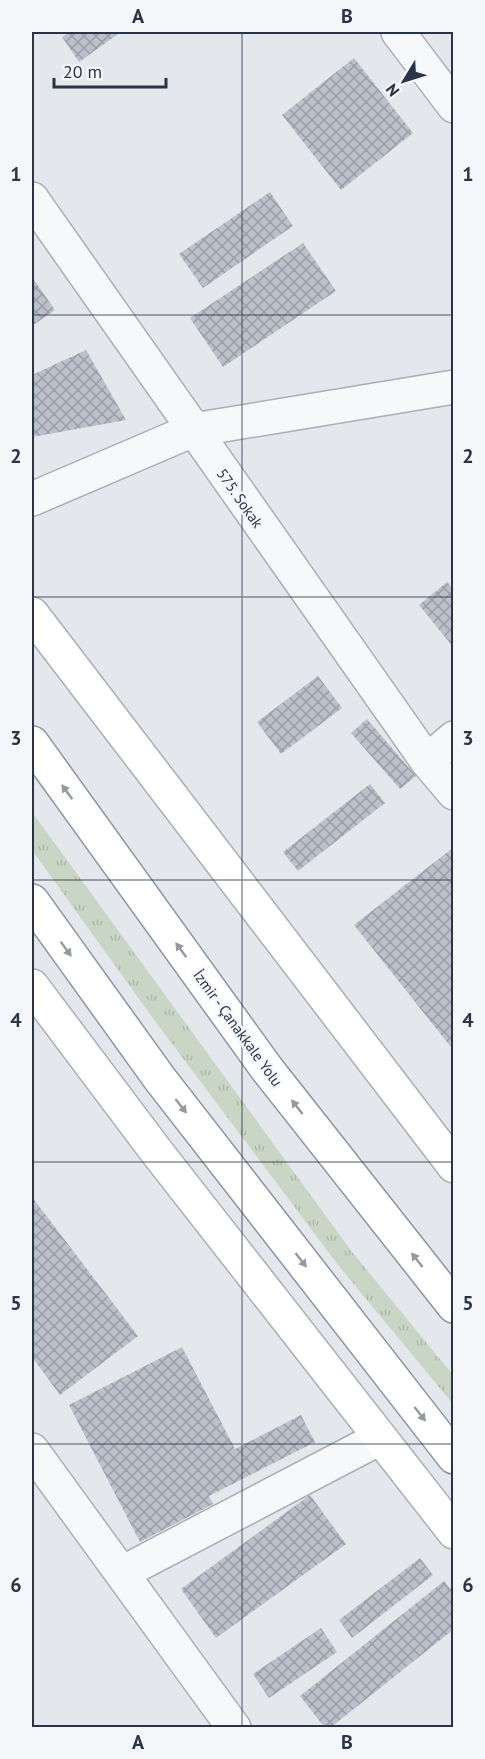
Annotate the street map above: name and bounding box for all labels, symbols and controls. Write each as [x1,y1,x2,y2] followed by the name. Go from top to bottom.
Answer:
[132,3,145,29] text: A
[341,3,353,29] text: B
[54,51,166,89] scale bar
[374,51,434,111] north arrow
[63,60,102,83] text: 20 m
[381,80,403,101] text: N
[10,161,22,187] text: 1
[462,161,474,187] text: 1
[10,443,22,469] text: 2
[462,443,474,469] text: 2
[213,465,268,532] street label: 575. Sokak
[10,725,22,751] text: 3
[462,725,474,751] text: 3
[61,784,73,800] one-way arrow
[60,940,72,956] one-way arrow
[176,942,187,958] one-way arrow
[189,966,287,1090] street label: İzmir - Çanakkale Yolu
[10,1007,22,1033] text: 4
[462,1007,474,1033] text: 4
[175,1098,188,1114] one-way arrow
[290,1099,303,1115] one-way arrow
[294,1252,307,1268] one-way arrow
[411,1252,424,1268] one-way arrow
[10,1290,22,1316] text: 5
[462,1290,474,1316] text: 5
[414,1406,427,1422] one-way arrow
[10,1572,22,1598] text: 6
[462,1572,474,1598] text: 6
[132,1729,145,1755] text: A
[341,1729,353,1755] text: B

